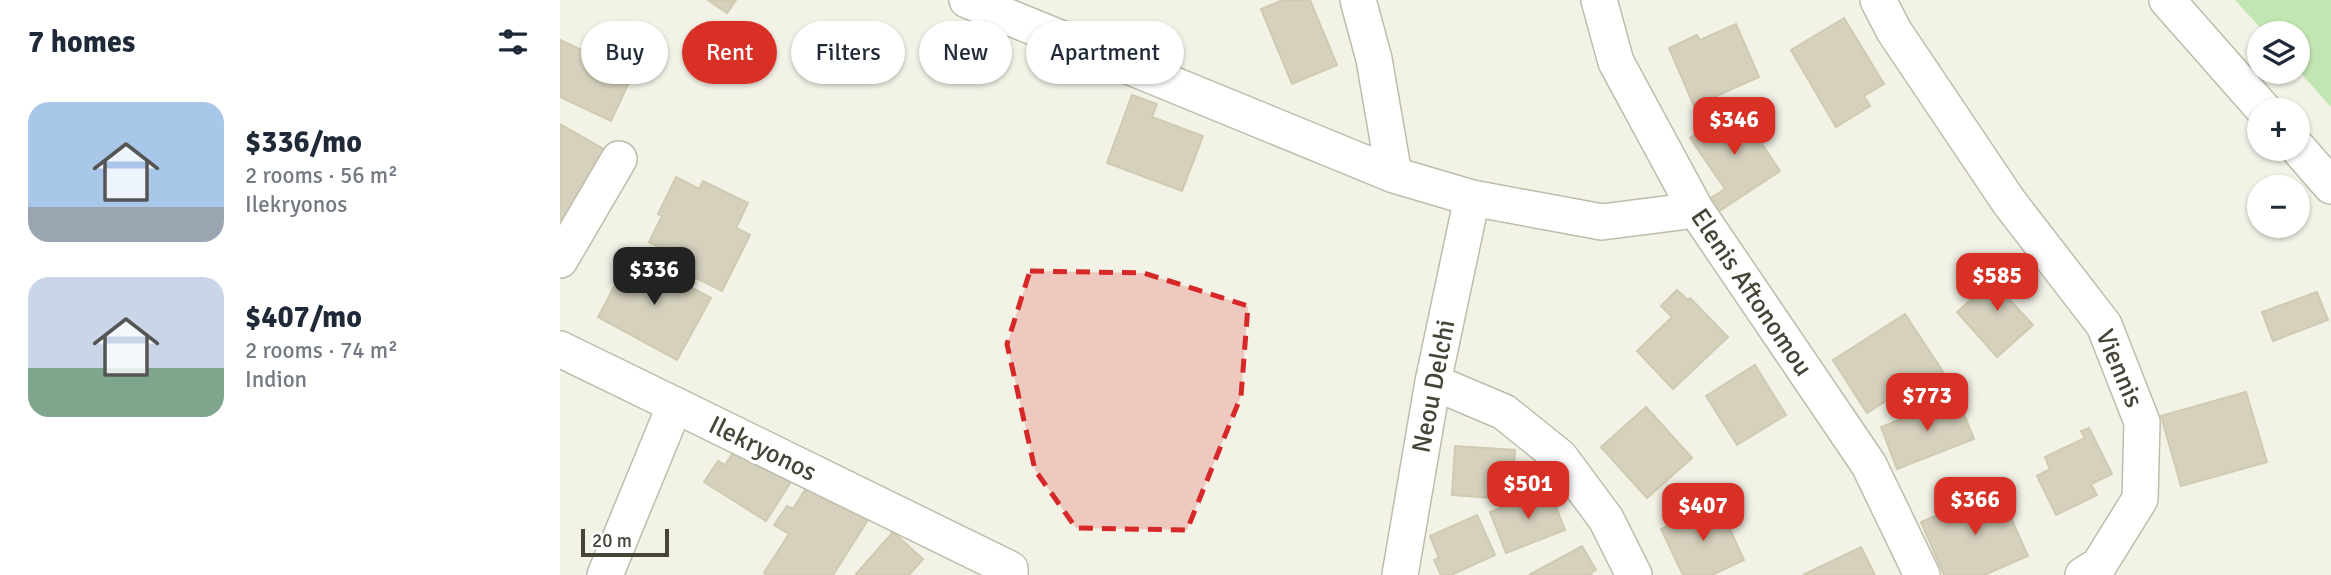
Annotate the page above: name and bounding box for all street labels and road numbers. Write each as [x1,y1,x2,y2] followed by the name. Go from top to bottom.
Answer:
[1683,203,1819,382] street label: Elenis Aftonomou
[1405,317,1463,455] street label: Neou Delchi
[2088,324,2150,412] street label: Viennis
[704,409,822,489] street label: Ilekryonos

